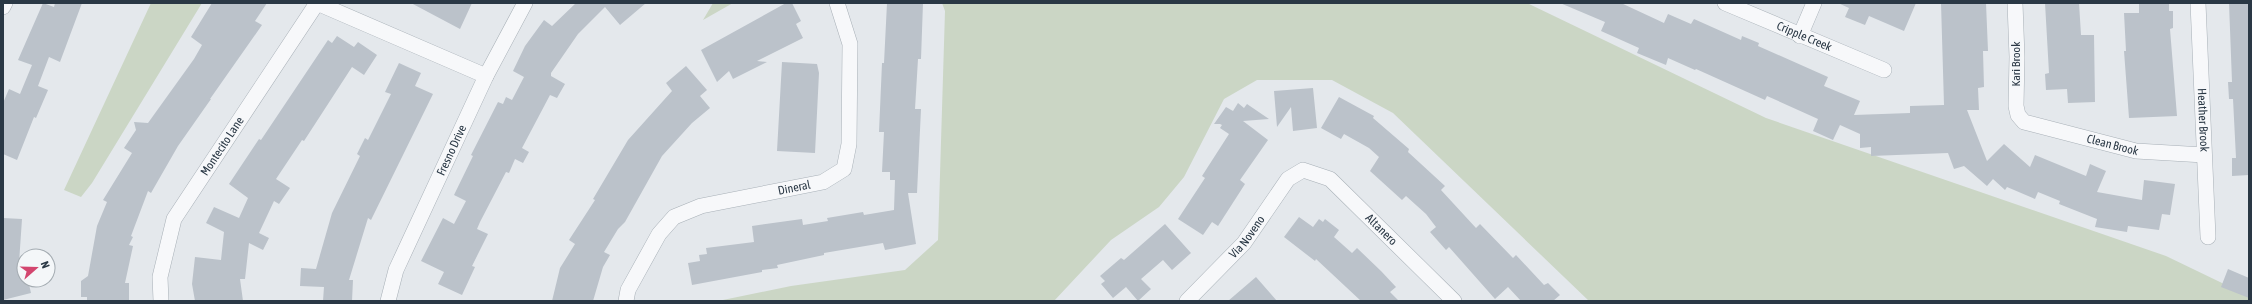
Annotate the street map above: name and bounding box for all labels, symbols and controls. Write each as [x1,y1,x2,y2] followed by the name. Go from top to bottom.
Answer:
[1775,19,1835,54] street label: Cripple Creek
[2009,41,2023,86] street label: Kari Brook
[2195,88,2211,153] street label: Heather Brook
[198,114,247,178] street label: Montecito Lane
[434,123,469,178] street label: Fresno Drive
[2085,132,2141,159] street label: Clean Brook
[777,177,812,198] street label: Dineral
[1363,211,1400,248] street label: Altanero
[1226,213,1268,261] street label: Via Noveno
[16,248,56,288] north arrow
[39,259,52,270] text: N

